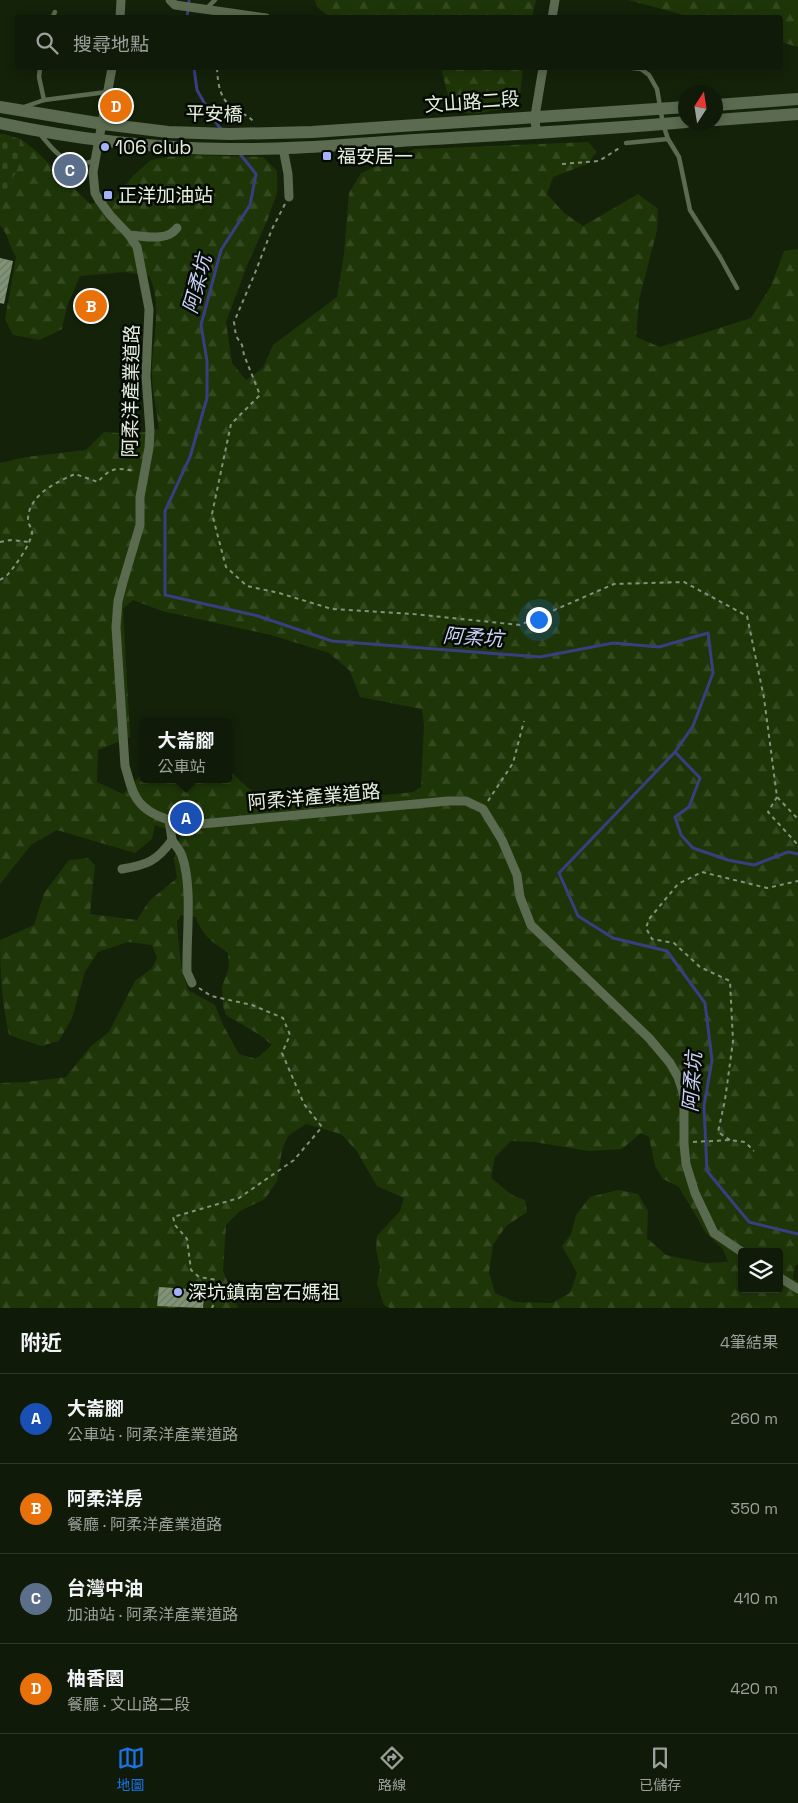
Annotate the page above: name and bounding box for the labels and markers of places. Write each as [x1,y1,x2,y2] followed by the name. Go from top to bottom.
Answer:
[100,87,132,125] pin: D
[115,135,192,160] place label: 106 club
[99,141,111,153] marker: 106 club
[337,144,413,169] place label: 福安居一
[321,150,333,162] marker: 福安居一
[54,151,86,189] pin: C
[118,183,213,208] place label: 正洋加油站
[102,189,114,201] marker: 正洋加油站
[75,287,107,325] pin: B
[170,799,202,837] pin: A
[188,1280,340,1305] place label: 深坑鎮南宮石媽祖
[172,1286,184,1298] marker: 深坑鎮南宮石媽祖

